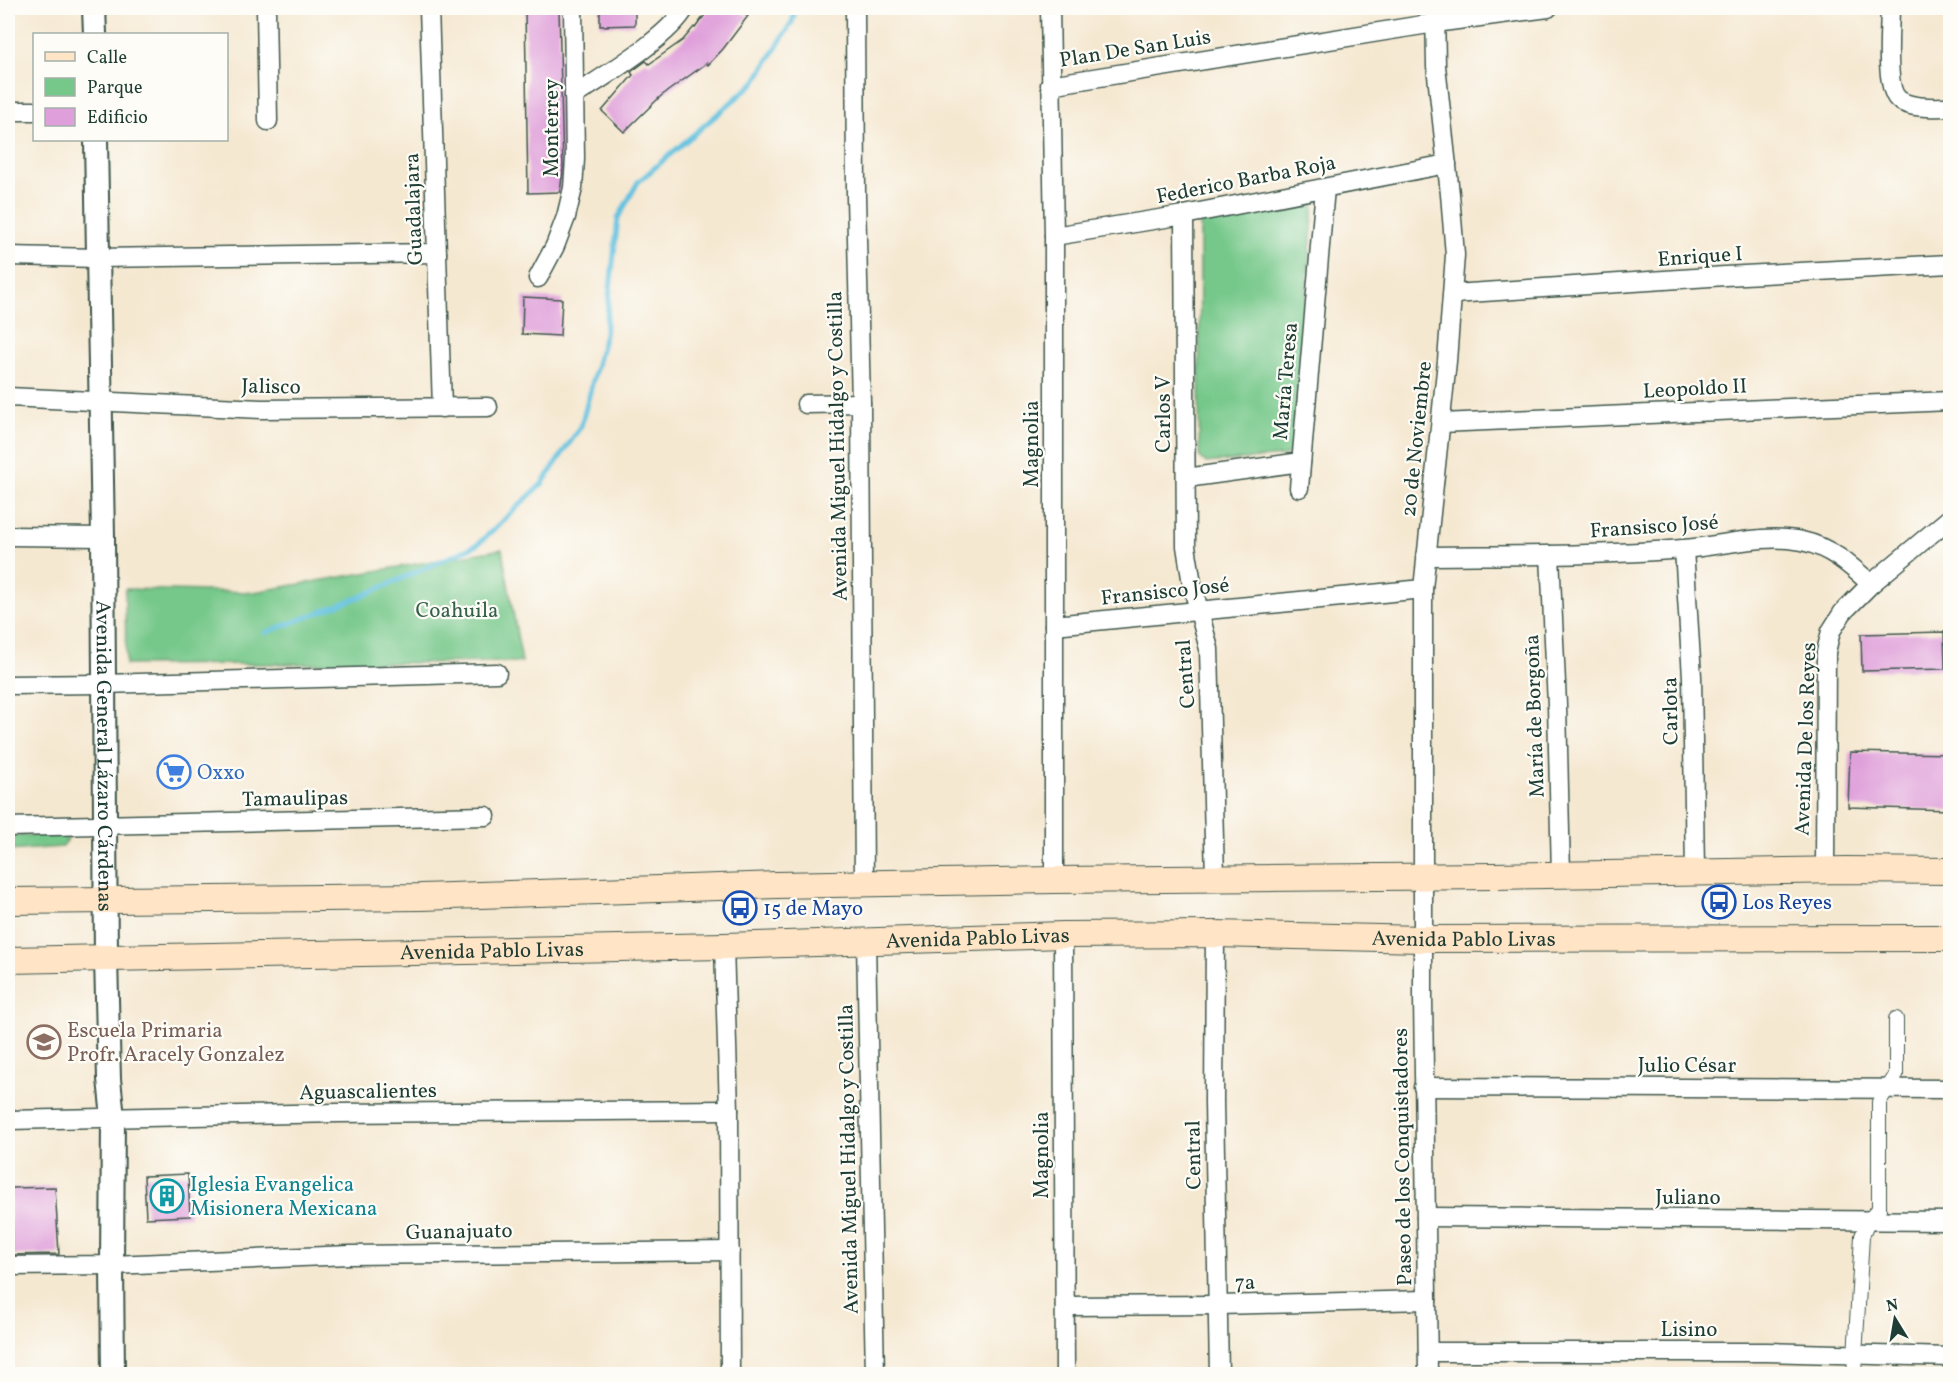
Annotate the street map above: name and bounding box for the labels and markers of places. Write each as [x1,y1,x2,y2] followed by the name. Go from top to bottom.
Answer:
[156,754,192,790] supermarket icon: Oxxo
[197,759,245,788] place label: Oxxo
[1701,884,1737,920] bus stop icon: Los Reyes
[1742,889,1832,918] place label: Los Reyes
[722,890,758,926] bus stop icon: 15 de Mayo
[763,895,863,924] place label: 15 de Mayo
[67,1017,285,1070] place label: Escuela Primaria Profr. Aracely Gonzalez
[26,1024,62,1060] school or university icon: Escuela Primaria Profr. Aracely Gonzalez
[190,1171,378,1224] place label: Iglesia Evangelica Misionera Mexicana
[149,1178,185,1214] building icon: Iglesia Evangelica Misionera Mexicana

